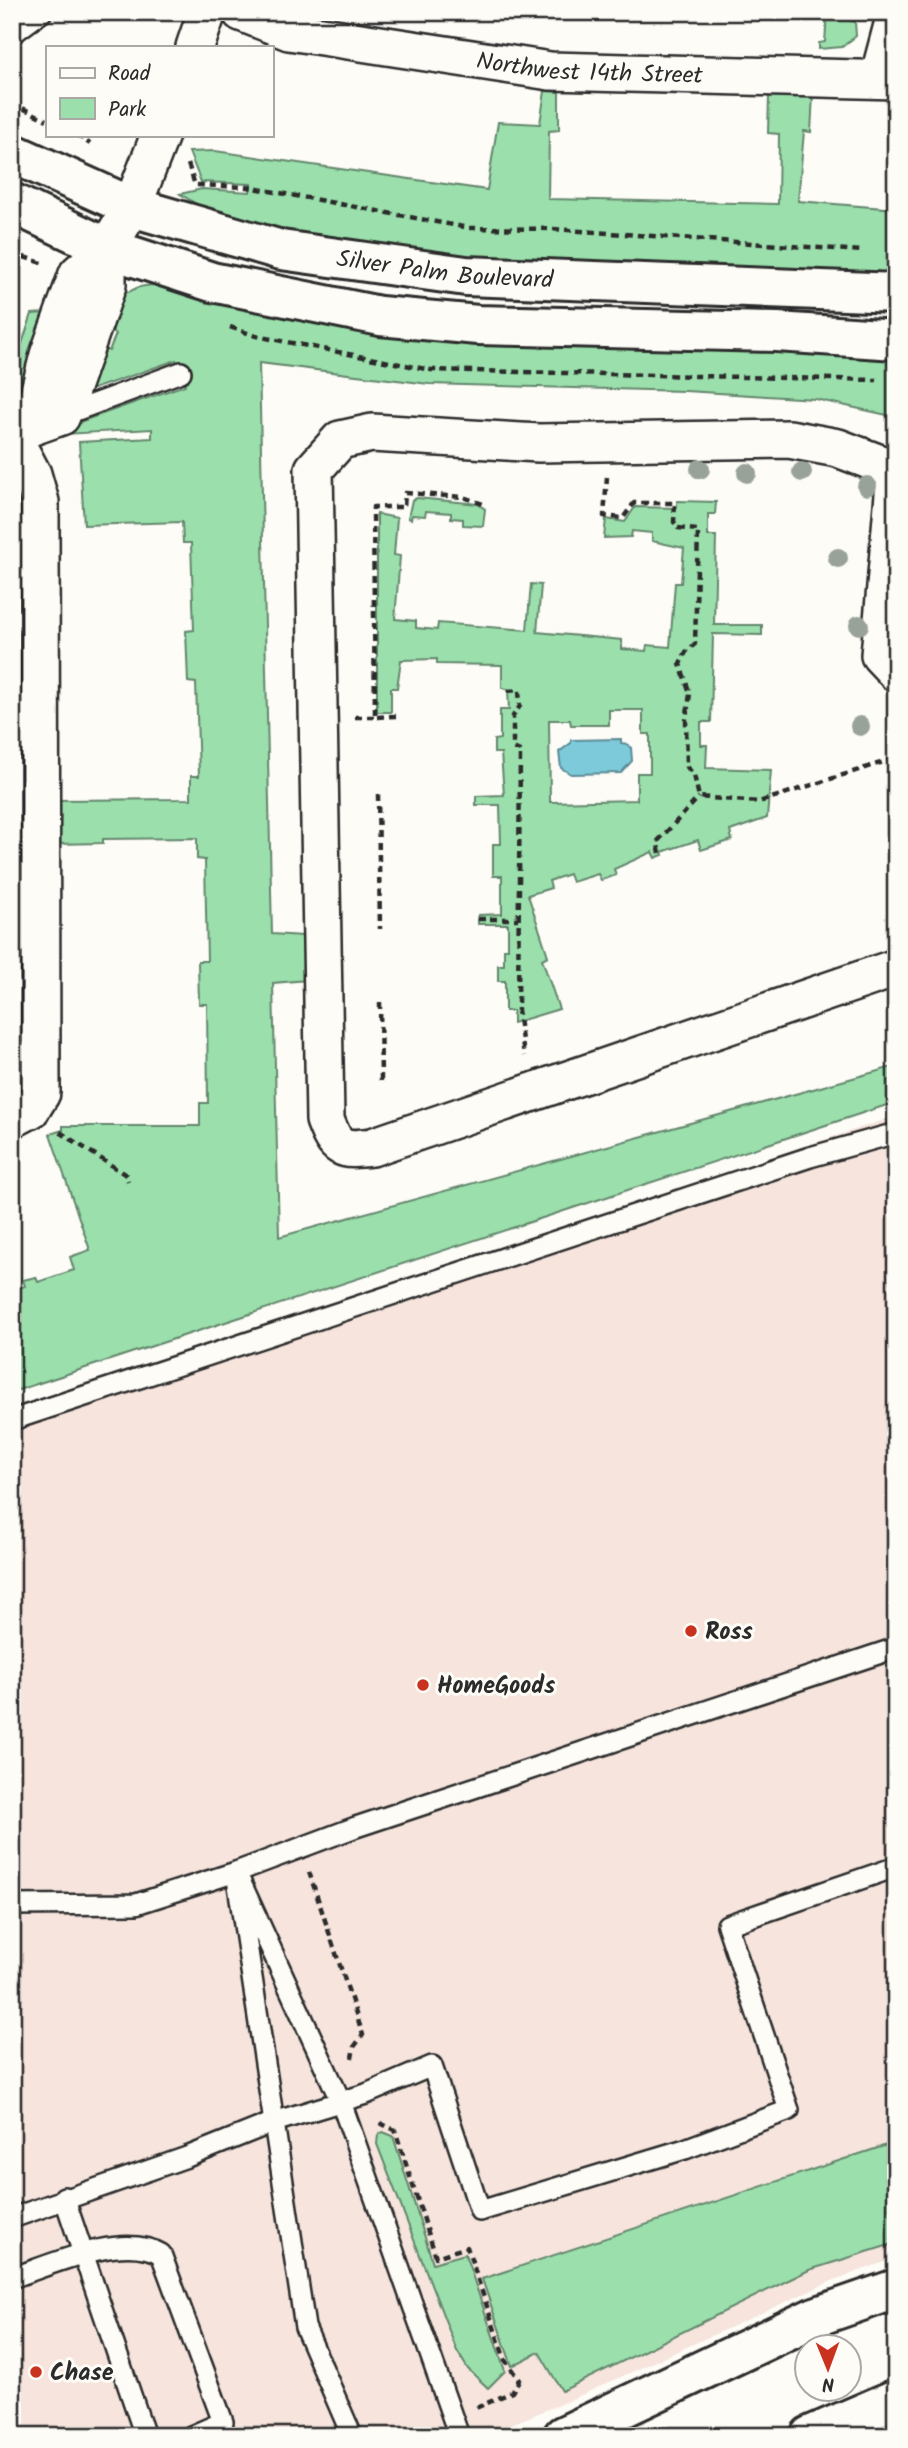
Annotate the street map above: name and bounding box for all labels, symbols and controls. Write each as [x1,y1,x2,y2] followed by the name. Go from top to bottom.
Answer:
[474,42,704,96] street label: Northwest 14th Street
[46,46,273,136] legend
[108,58,151,91] text: Road
[108,94,146,127] text: Park
[334,240,555,300] street label: Silver Palm Boulevard
[705,1613,753,1652] place label: Ross
[683,1623,699,1639] marker: Ross
[437,1667,555,1706] place label: HomeGoods
[415,1677,431,1693] marker: HomeGoods
[792,2332,862,2402] north arrow
[50,2354,114,2393] place label: Chase
[28,2364,44,2380] marker: Chase
[822,2368,835,2398] text: N

